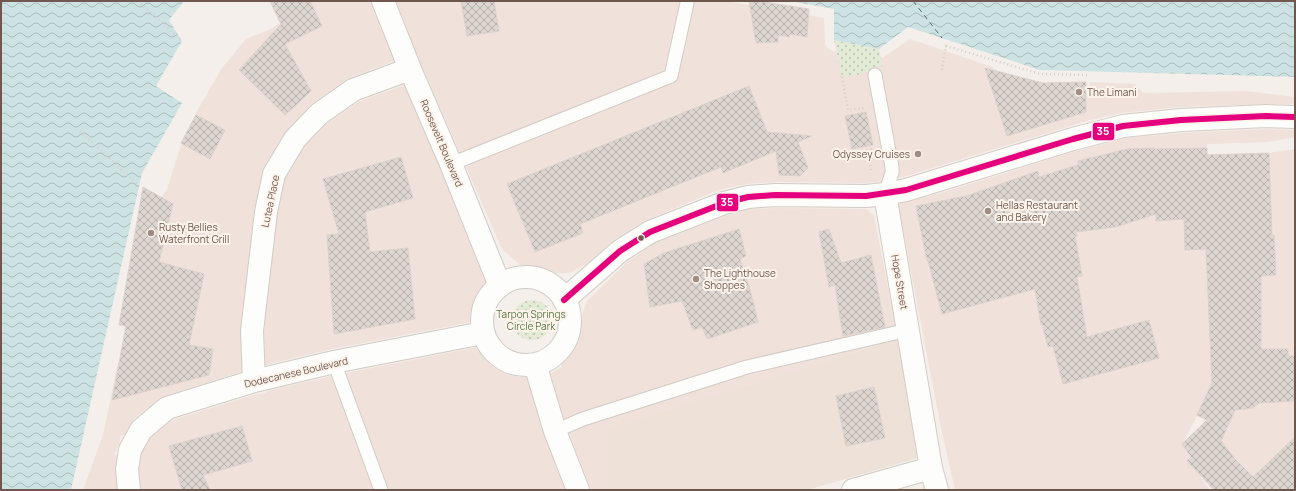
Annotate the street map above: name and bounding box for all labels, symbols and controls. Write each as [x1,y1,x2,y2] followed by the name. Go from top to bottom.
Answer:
[1087,85,1137,99] place label: The Limani
[1074,87,1084,97] marker: The Limani
[417,97,467,189] street label: Roosevelt Boulevard
[1092,122,1115,141] line badge: 35
[1097,123,1109,138] text: 35
[833,147,910,161] place label: Odyssey Cruises
[913,149,923,159] marker: Odyssey Cruises
[258,173,282,229] street label: Lutea Place
[716,193,739,212] line badge: 35
[721,194,733,209] text: 35
[996,198,1078,224] place label: Hellas Restaurant and Bakery
[983,206,993,216] marker: Hellas Restaurant and Bakery
[159,220,229,246] place label: Rusty Bellies Waterfront Grill
[146,228,156,238] marker: Rusty Bellies Waterfront Grill
[636,233,646,243] unlabelled marker
[888,253,912,311] street label: Hope Street
[704,266,776,292] place label: The Lighthouse Shoppes
[691,274,701,284] marker: The Lighthouse Shoppes
[496,307,566,333] park label: Tarpon Springs Circle Park
[243,353,349,391] street label: Dodecanese Boulevard

